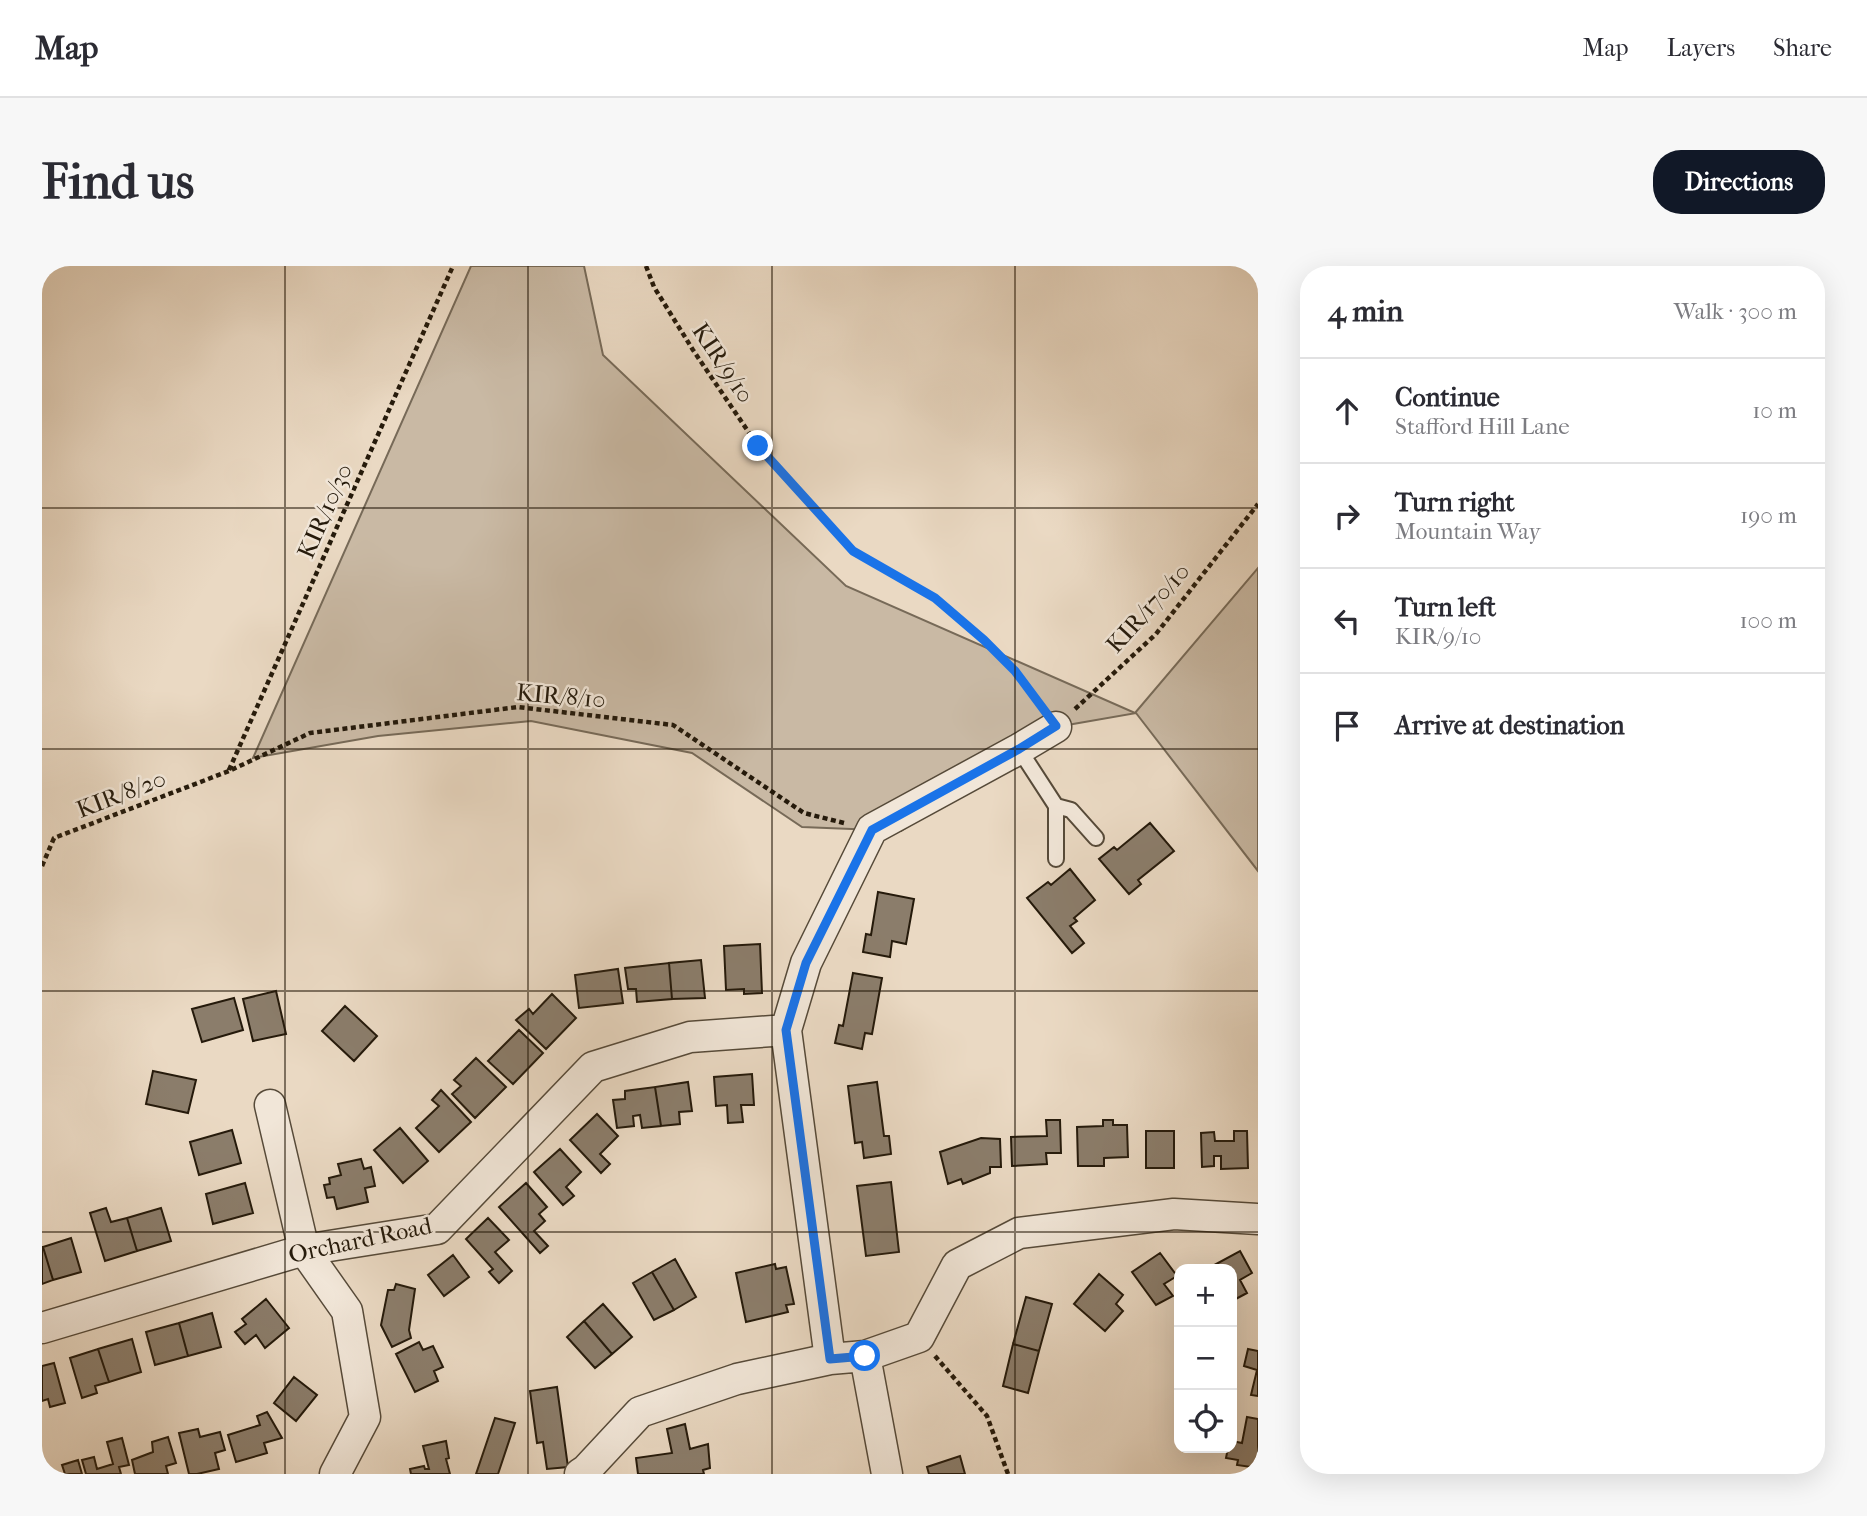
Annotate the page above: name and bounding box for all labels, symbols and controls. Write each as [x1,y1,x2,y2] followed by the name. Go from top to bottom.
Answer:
[35,29,98,68] text: Map
[1583,34,1629,62] text: Map
[1667,34,1735,62] text: Layers
[1773,34,1832,62] text: Share
[1653,150,1825,214] button: Directions
[42,153,194,211] text: Find us
[1328,294,1403,329] text: 4 min
[1674,298,1797,325] text: Walk · 300 m
[686,318,760,408] street label: KIR/9/10
[1395,382,1500,413] text: Continue
[1328,392,1366,430] icon: ahead
[1752,397,1797,424] text: 10 m
[1395,413,1570,440] text: Stafford Hill Lane
[742,430,773,461] route end
[292,459,358,563] street label: KIR/10/30
[1395,487,1515,518] text: Turn right
[1328,497,1366,535] icon: right
[1740,502,1797,529] text: 190 m
[1395,518,1541,545] text: Mountain Way
[1101,557,1195,659] street label: KIR/170/10
[1395,592,1496,623] text: Turn left
[1328,602,1366,640] icon: left
[1739,607,1797,634] text: 100 m
[1395,623,1481,650] text: KIR/9/10
[515,678,607,714] street label: KIR/8/10
[1328,707,1366,745] icon: arrive
[1395,710,1625,741] text: Arrive at destination
[72,764,170,824] street label: KIR/8/20
[286,1211,435,1269] street label: Orchard Road
[1174,1264,1237,1453] map controls
[1174,1264,1237,1327] button: +
[1174,1327,1237,1390] button: −
[849,1340,880,1371] route start
[1174,1390,1237,1453] button: locate

